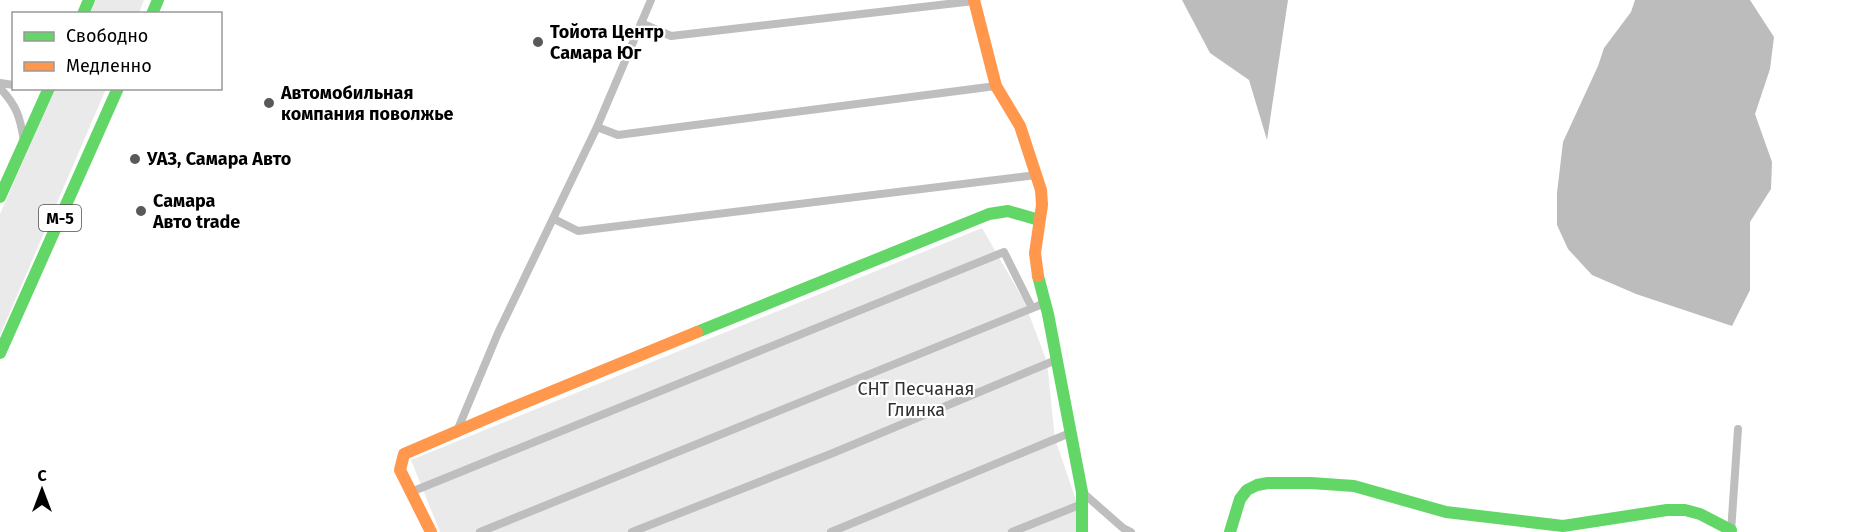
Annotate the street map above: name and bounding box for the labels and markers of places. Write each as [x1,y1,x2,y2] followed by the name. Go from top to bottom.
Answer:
[550,21,664,64] place label: Тойота Центр Самара Юг
[531,35,545,49] marker: Тойота Центр Самара Юг
[280,82,454,125] place label: Автомобильная компания поволжье
[262,96,276,110] marker: Автомобильная компания поволжье
[146,148,291,170] place label: УАЗ, Самара Авто
[128,152,142,166] marker: УАЗ, Самара Авто
[152,190,240,233] place label: Самара Авто trade
[134,204,148,218] marker: Самара Авто trade

